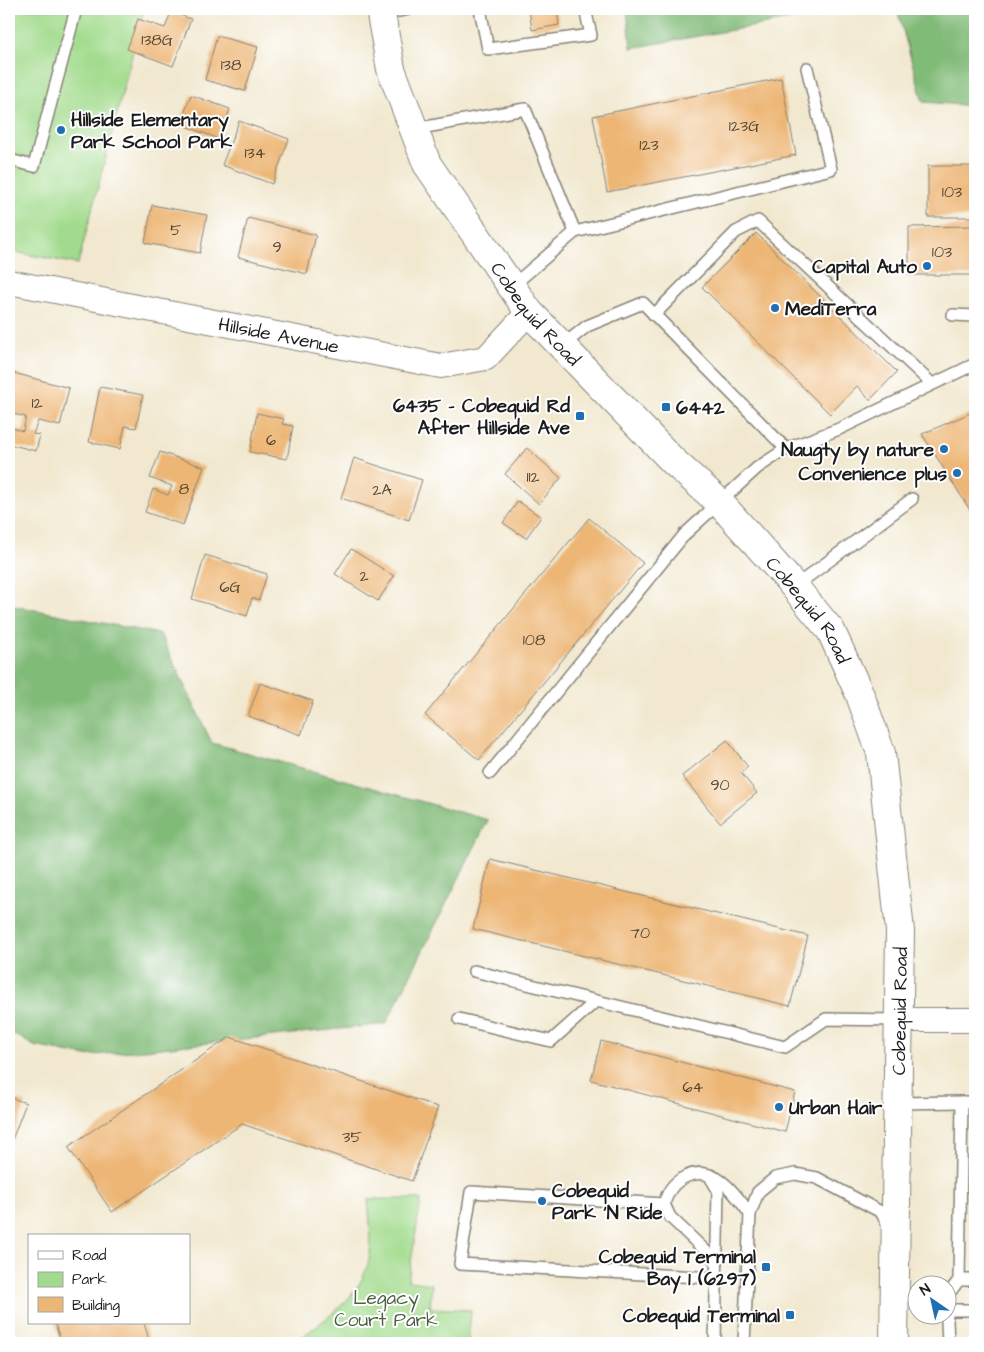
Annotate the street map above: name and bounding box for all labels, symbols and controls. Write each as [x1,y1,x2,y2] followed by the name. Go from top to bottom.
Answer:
[141,29,173,51] house number: 138G
[221,54,241,76] house number: 138
[71,107,232,156] place label: Hillside Elementary Park School Park
[729,115,759,137] house number: 123G
[55,124,67,136] marker: Hillside Elementary Park School Park
[639,134,659,156] house number: 123
[244,142,266,164] house number: 134
[942,181,962,203] house number: 103
[170,219,182,241] house number: 5
[272,236,282,258] house number: 9
[932,241,952,263] house number: 103
[812,254,917,281] place label: Capital Auto
[483,257,586,373] street label: Cobequid Road
[921,260,933,272] marker: Capital Auto
[785,296,877,323] place label: MediTerra
[769,302,781,314] marker: MediTerra
[216,311,341,361] street label: Hillside Avenue
[31,392,43,414] house number: 12
[393,393,571,442] place label: 6435 - Cobequid Rd After Hillside Ave
[676,395,725,422] place label: 6442
[660,401,672,413] marker: 6442
[574,410,586,422] marker: 6435 - Cobequid Rd After Hillside Ave
[266,429,276,451] house number: 6
[781,437,935,465] place label: Naugty by nature
[938,443,950,455] marker: Naugty by nature
[798,461,947,488] place label: Convenience plus
[526,466,540,488] house number: 112
[951,467,963,479] marker: Convenience plus
[179,478,189,500] house number: 8
[372,479,392,501] house number: 2A
[759,551,856,669] street label: Cobequid Road
[359,565,369,587] house number: 2
[219,576,241,598] house number: 6G
[523,629,545,651] house number: 108
[710,774,730,796] house number: 90
[630,922,650,944] house number: 70
[886,946,915,1075] street label: Cobequid Road
[683,1076,704,1098] house number: 64
[789,1095,883,1122] place label: Urban Hair
[773,1101,785,1113] marker: Urban Hair
[342,1126,362,1148] house number: 35
[552,1178,663,1227] place label: Cobequid Park 'N Ride
[536,1195,548,1207] marker: Cobequid Park 'N Ride
[28,1234,190,1324] legend
[599,1244,756,1294] place label: Cobequid Terminal Bay 1 (6297)
[72,1245,107,1266] text: Road
[760,1261,772,1273] marker: Cobequid Terminal Bay 1 (6297)
[72,1269,107,1290] text: Park
[906,1274,956,1324] north arrow
[916,1279,935,1301] text: N
[334,1285,438,1334] park label: Legacy Court Park
[72,1295,120,1317] text: Building
[623,1303,780,1330] place label: Cobequid Terminal
[784,1309,796,1321] marker: Cobequid Terminal

